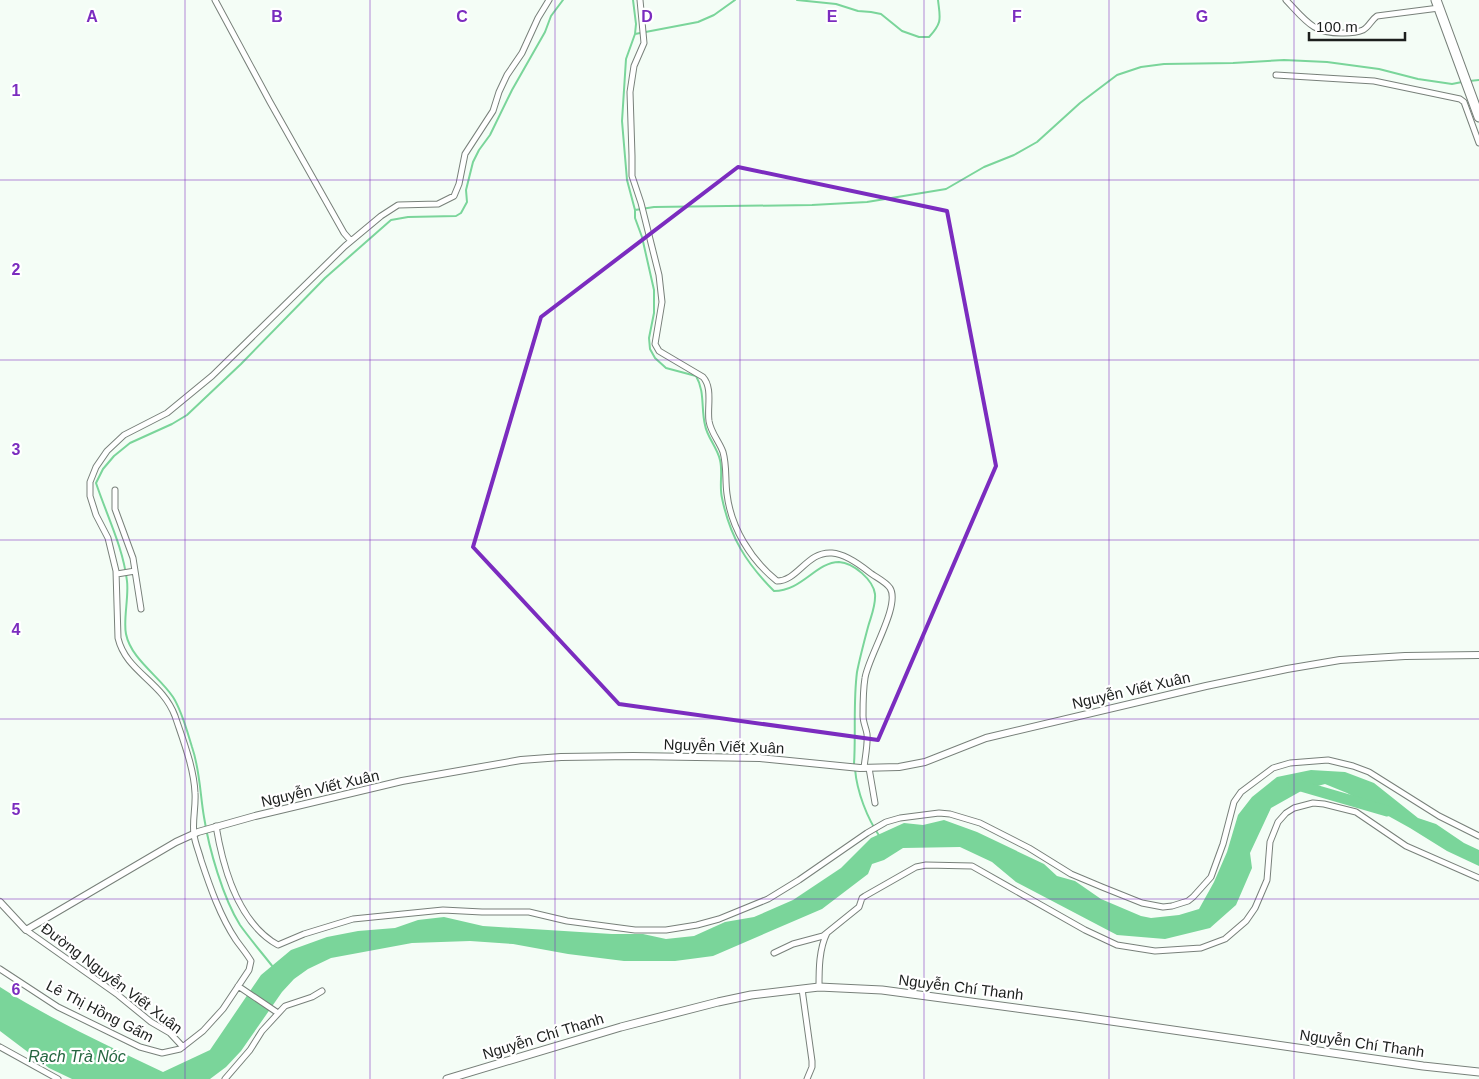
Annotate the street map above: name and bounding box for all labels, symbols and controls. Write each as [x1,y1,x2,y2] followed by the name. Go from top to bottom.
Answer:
[86,8,98,25] text: A
[271,8,283,25] text: B
[456,8,468,25] text: C
[641,8,653,25] text: D
[827,8,838,25] text: E
[1012,8,1022,25] text: F
[1196,8,1208,25] text: G
[1309,10,1405,42] scale bar
[1316,18,1358,35] text: 100 m
[12,82,21,99] text: 1
[12,261,21,278] text: 2
[12,441,21,458] text: 3
[12,621,21,638] text: 4
[1070,668,1192,712] street label: Nguyễn Viết Xuân
[663,735,785,757] street label: Nguyễn Viết Xuân
[259,766,381,810] street label: Nguyễn Viết Xuân
[12,801,21,818] text: 5
[38,919,186,1037] street label: Đường Nguyễn Viết Xuân
[898,971,1024,1003] street label: Nguyễn Chí Thanh
[44,977,156,1045] street label: Lê Thị Hồng Gấm
[12,981,21,998] text: 6
[480,1010,606,1062] street label: Nguyễn Chí Thanh
[1299,1026,1425,1060] street label: Nguyễn Chí Thanh
[28,1048,126,1065] water label: Rạch Trà Nóc

